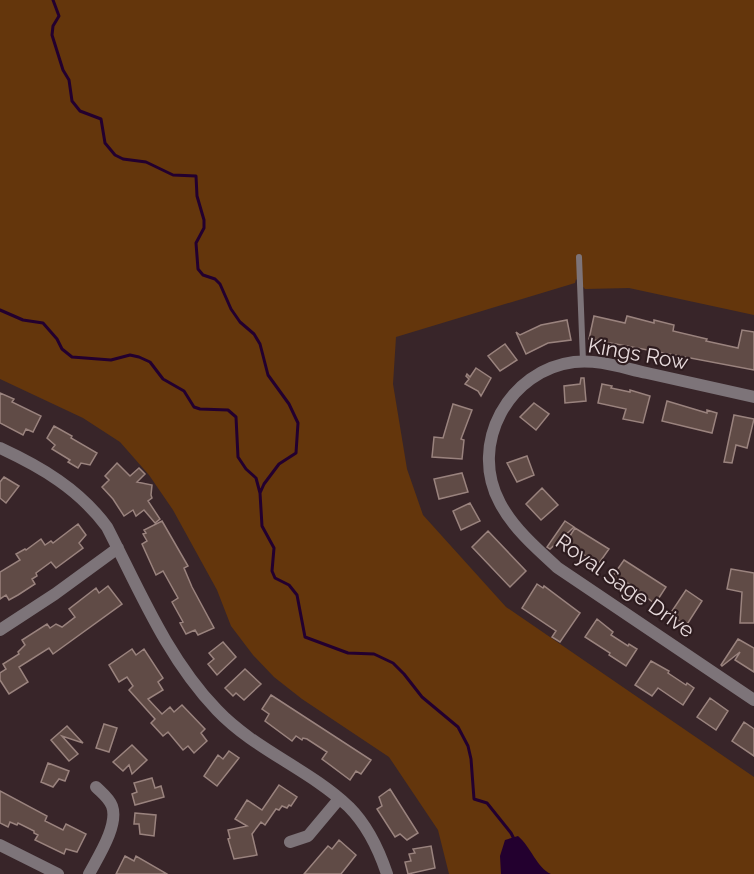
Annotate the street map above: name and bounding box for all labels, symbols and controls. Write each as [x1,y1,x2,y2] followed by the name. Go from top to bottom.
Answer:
[586,332,690,375] street label: Kings Row
[551,528,699,643] street label: Royal Sage Drive

